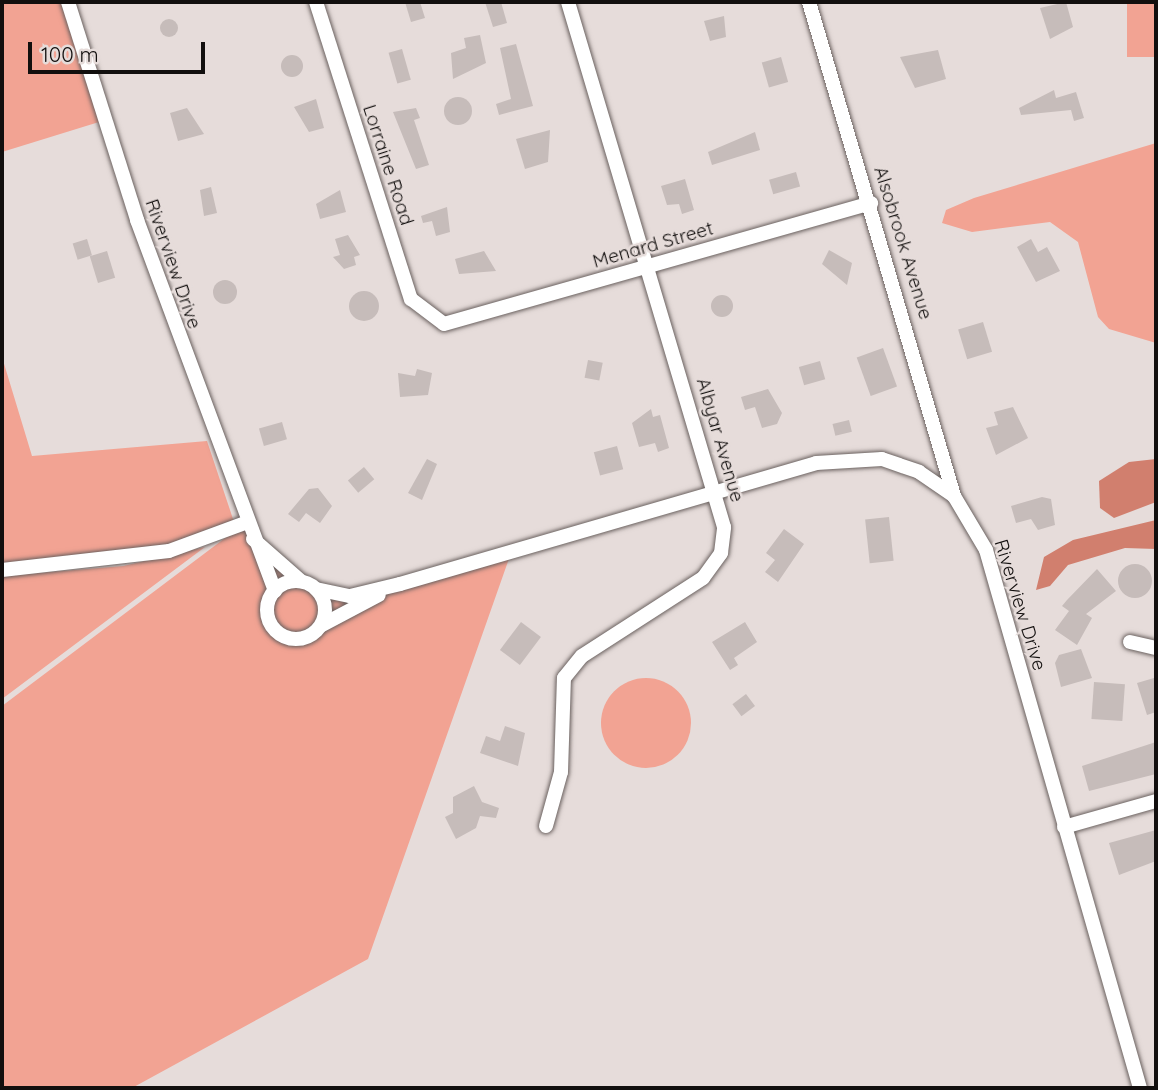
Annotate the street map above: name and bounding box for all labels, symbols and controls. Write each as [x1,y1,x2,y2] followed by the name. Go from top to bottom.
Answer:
[32,28,208,72] scale bar
[41,41,99,67] text: 100 m
[358,102,418,228] street label: Lorraine Road
[869,164,937,322] street label: Alsobrook Avenue
[140,196,206,332] street label: Riverview Drive
[590,217,716,273] street label: Menard Street
[691,375,749,505] street label: Albyar Avenue
[989,537,1051,673] street label: Riverview Drive

